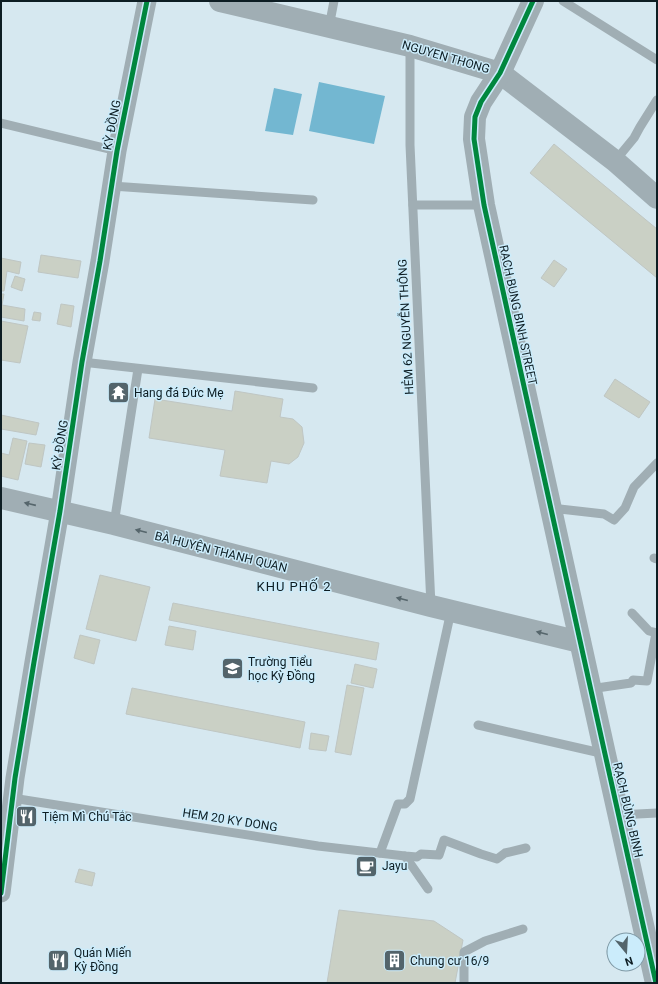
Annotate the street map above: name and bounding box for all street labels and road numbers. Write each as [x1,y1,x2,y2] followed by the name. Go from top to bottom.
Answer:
[401,38,491,76] street label: NGUYEN THONG
[98,98,124,151] street label: KỲ ÐỒNG
[496,244,540,386] street label: RACH BUNG BINH STREET
[393,259,417,395] street label: HẺM 62 NGUYỄN THÔNG
[47,419,71,471] street label: KỲ ÐỒNG
[153,528,289,575] street label: BÀ HUYỆN THANH QUAN
[610,761,647,859] street label: RẠCH BÙNG BINH
[182,806,278,834] street label: HEM 20 KY DONG

